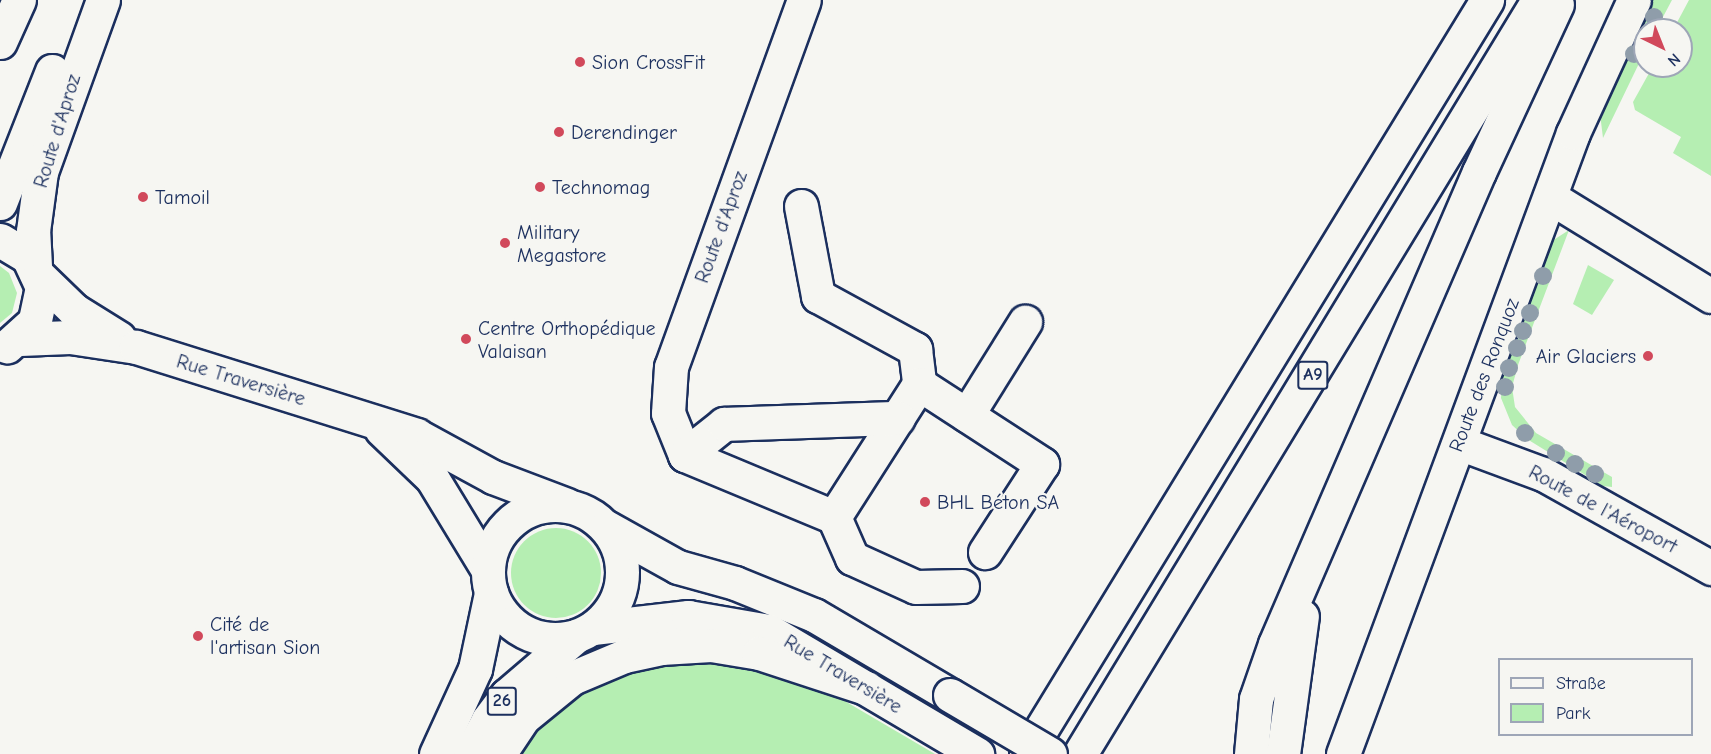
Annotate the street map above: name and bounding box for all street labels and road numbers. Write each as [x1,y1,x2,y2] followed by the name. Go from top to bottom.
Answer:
[28,71,86,191] street label: Route d'Aproz
[690,168,752,286] street label: Route d'Aproz
[1444,295,1524,455] street label: Route des Ronquoz
[174,349,308,411] street label: Rue Traversière
[1296,360,1330,390] road number: A9
[1525,460,1681,558] street label: Route de l'Aéroport
[780,629,906,719] street label: Rue Traversière
[486,686,518,716] road number: 26

